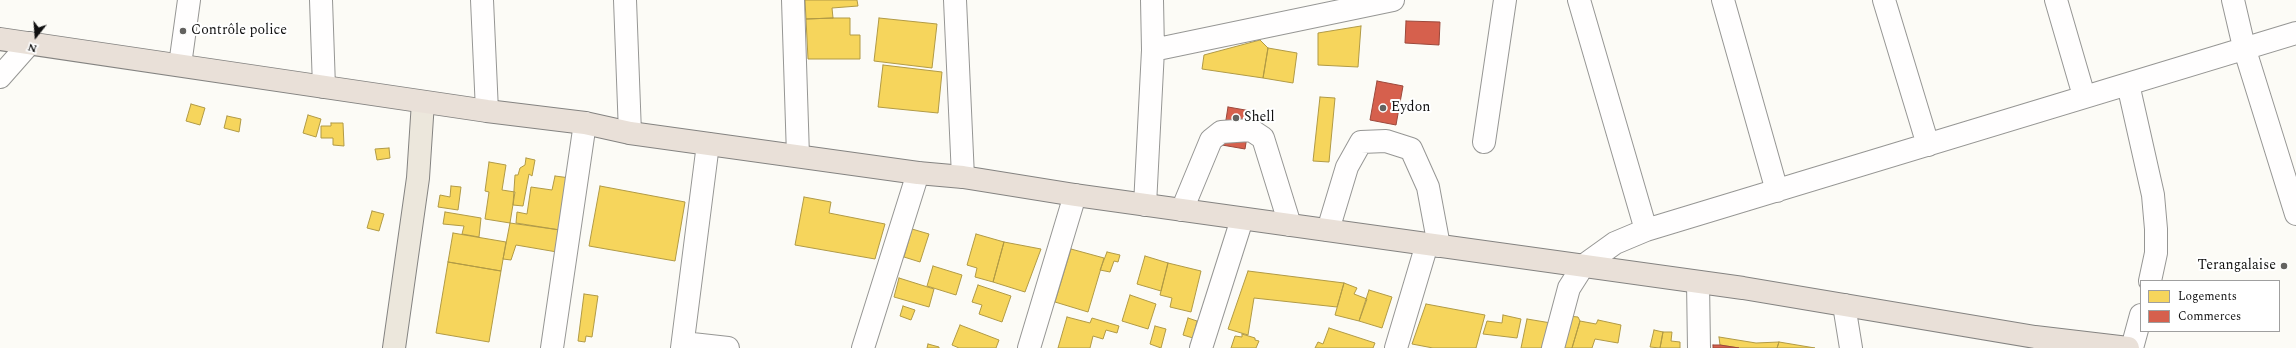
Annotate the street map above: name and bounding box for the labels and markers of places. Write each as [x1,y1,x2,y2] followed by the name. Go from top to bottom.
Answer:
[191,23,287,39] place label: Contrôle police
[178,26,188,36] marker: Contrôle police
[1391,100,1430,116] place label: Eydon
[1378,103,1388,113] marker: Eydon
[1244,110,1275,126] place label: Shell
[1231,113,1241,123] marker: Shell
[2197,258,2276,274] place label: Terangalaise
[2279,261,2289,271] marker: Terangalaise

